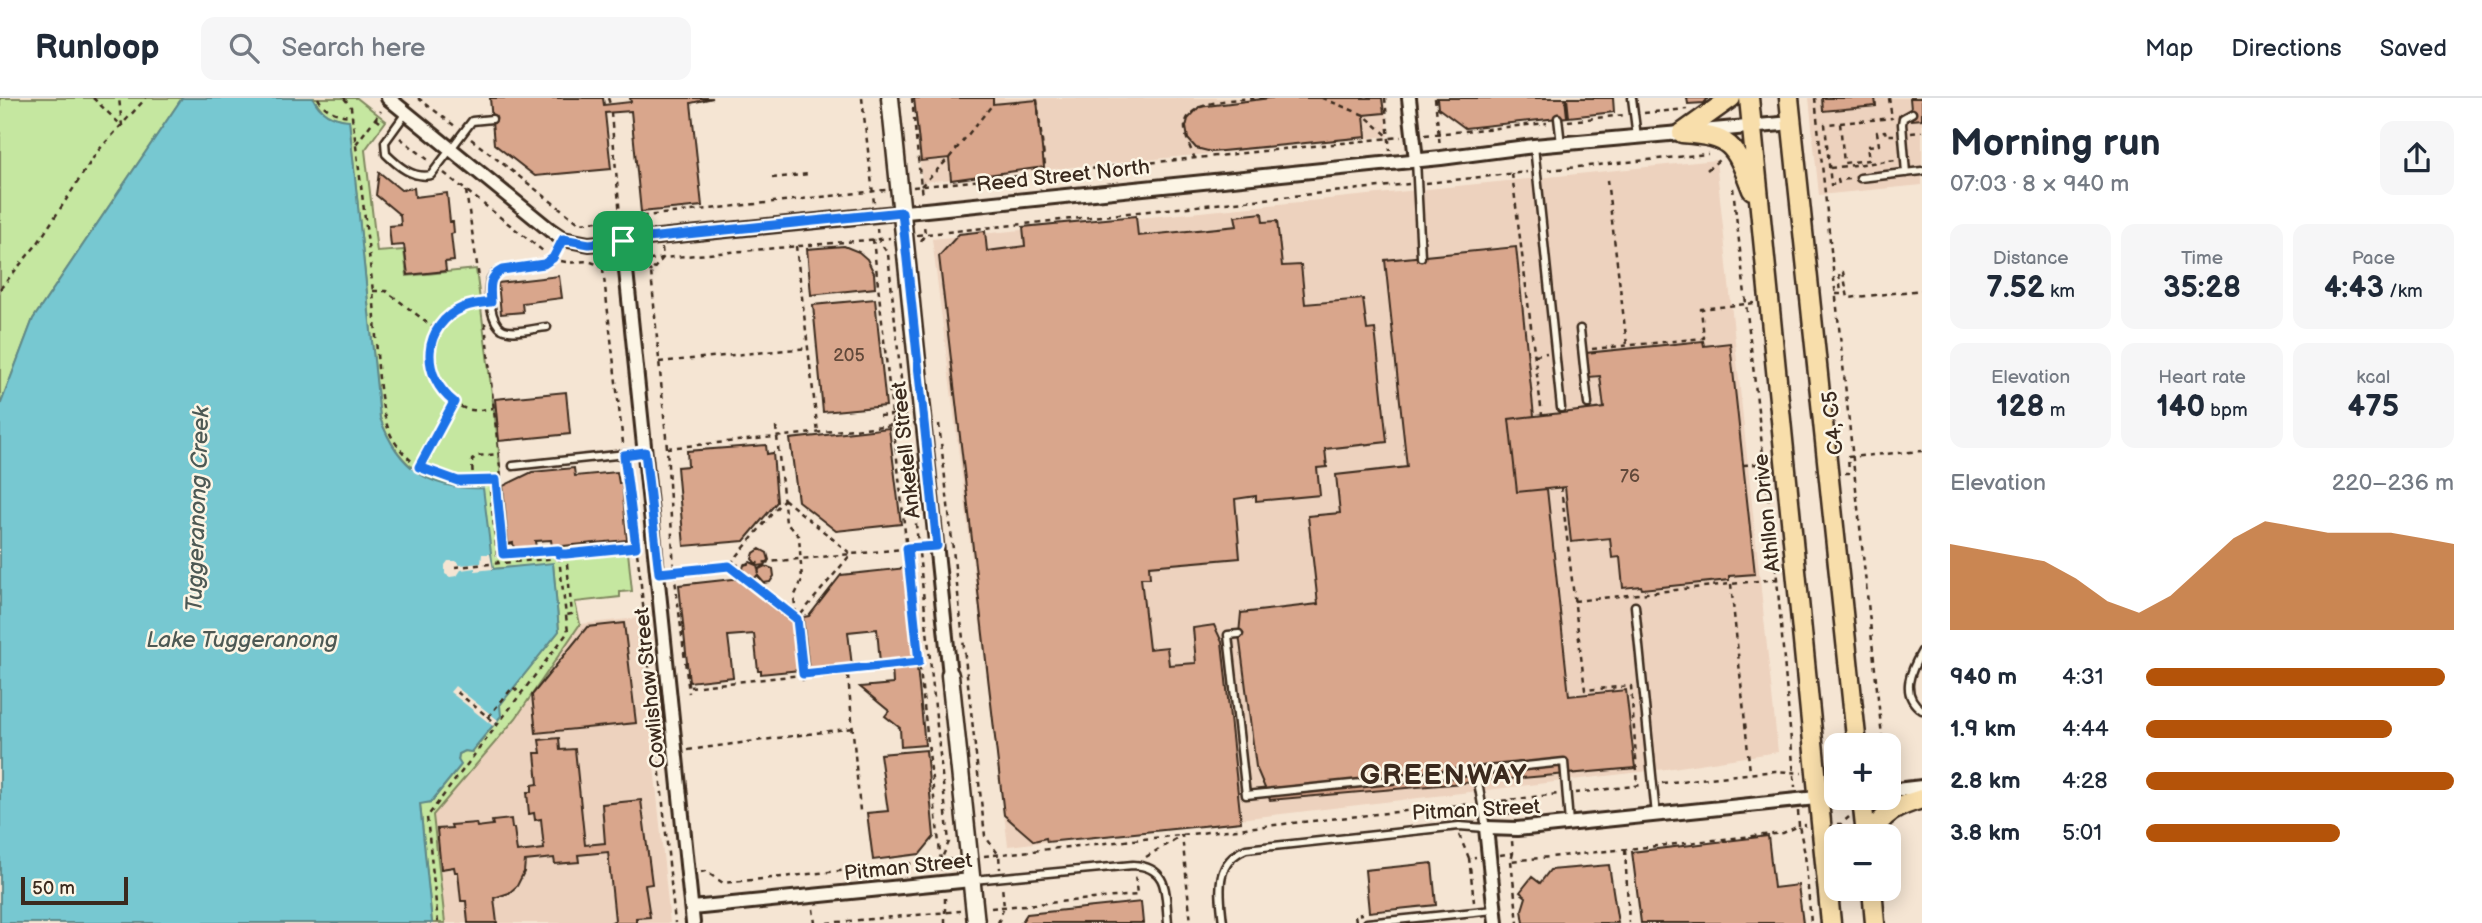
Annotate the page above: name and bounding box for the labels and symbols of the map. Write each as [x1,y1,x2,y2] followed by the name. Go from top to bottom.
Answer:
[975,154,1151,198] street label: Reed Street North
[593,211,653,271] pin
[833,345,865,366] house number: 205
[886,380,926,520] street label: Anketell Street
[1817,390,1849,456] street label: C4, C5
[180,405,216,612] water label: Tuggeranong Creek
[1748,453,1786,573] street label: Athllon Drive
[1620,466,1640,487] house number: 76
[629,606,671,770] street label: Cowlishaw Street
[146,626,338,654] water label: Lake Tuggeranong
[1360,759,1528,792] district label: GREENWAY
[1411,794,1541,826] street label: Pitman Street
[843,848,974,886] street label: Pitman Street
[21,874,128,906] scale bar

